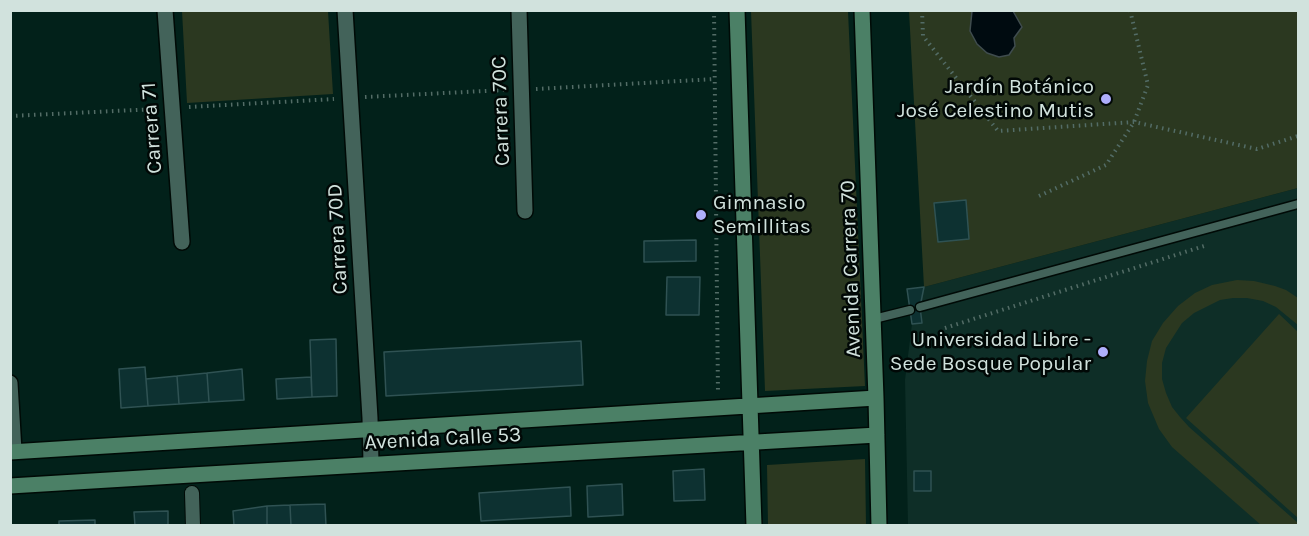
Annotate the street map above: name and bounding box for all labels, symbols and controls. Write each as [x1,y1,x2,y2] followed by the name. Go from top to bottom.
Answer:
[486,56,516,166] street label: Carrera 70C
[897,74,1094,124] place label: Jardín Botánico José Celestino Mutis
[136,82,168,174] street label: Carrera 71
[1099,92,1113,106] marker: Jardín Botánico José Celestino Mutis
[835,180,867,358] street label: Avenida Carrera 70
[323,183,353,295] street label: Carrera 70D
[713,190,811,240] place label: Gimnasio Semillitas
[694,208,708,222] marker: Gimnasio Semillitas
[890,327,1091,377] place label: Universidad Libre - Sede Bosque Popular
[1096,345,1110,359] marker: Universidad Libre - Sede Bosque Popular
[364,422,522,456] street label: Avenida Calle 53

